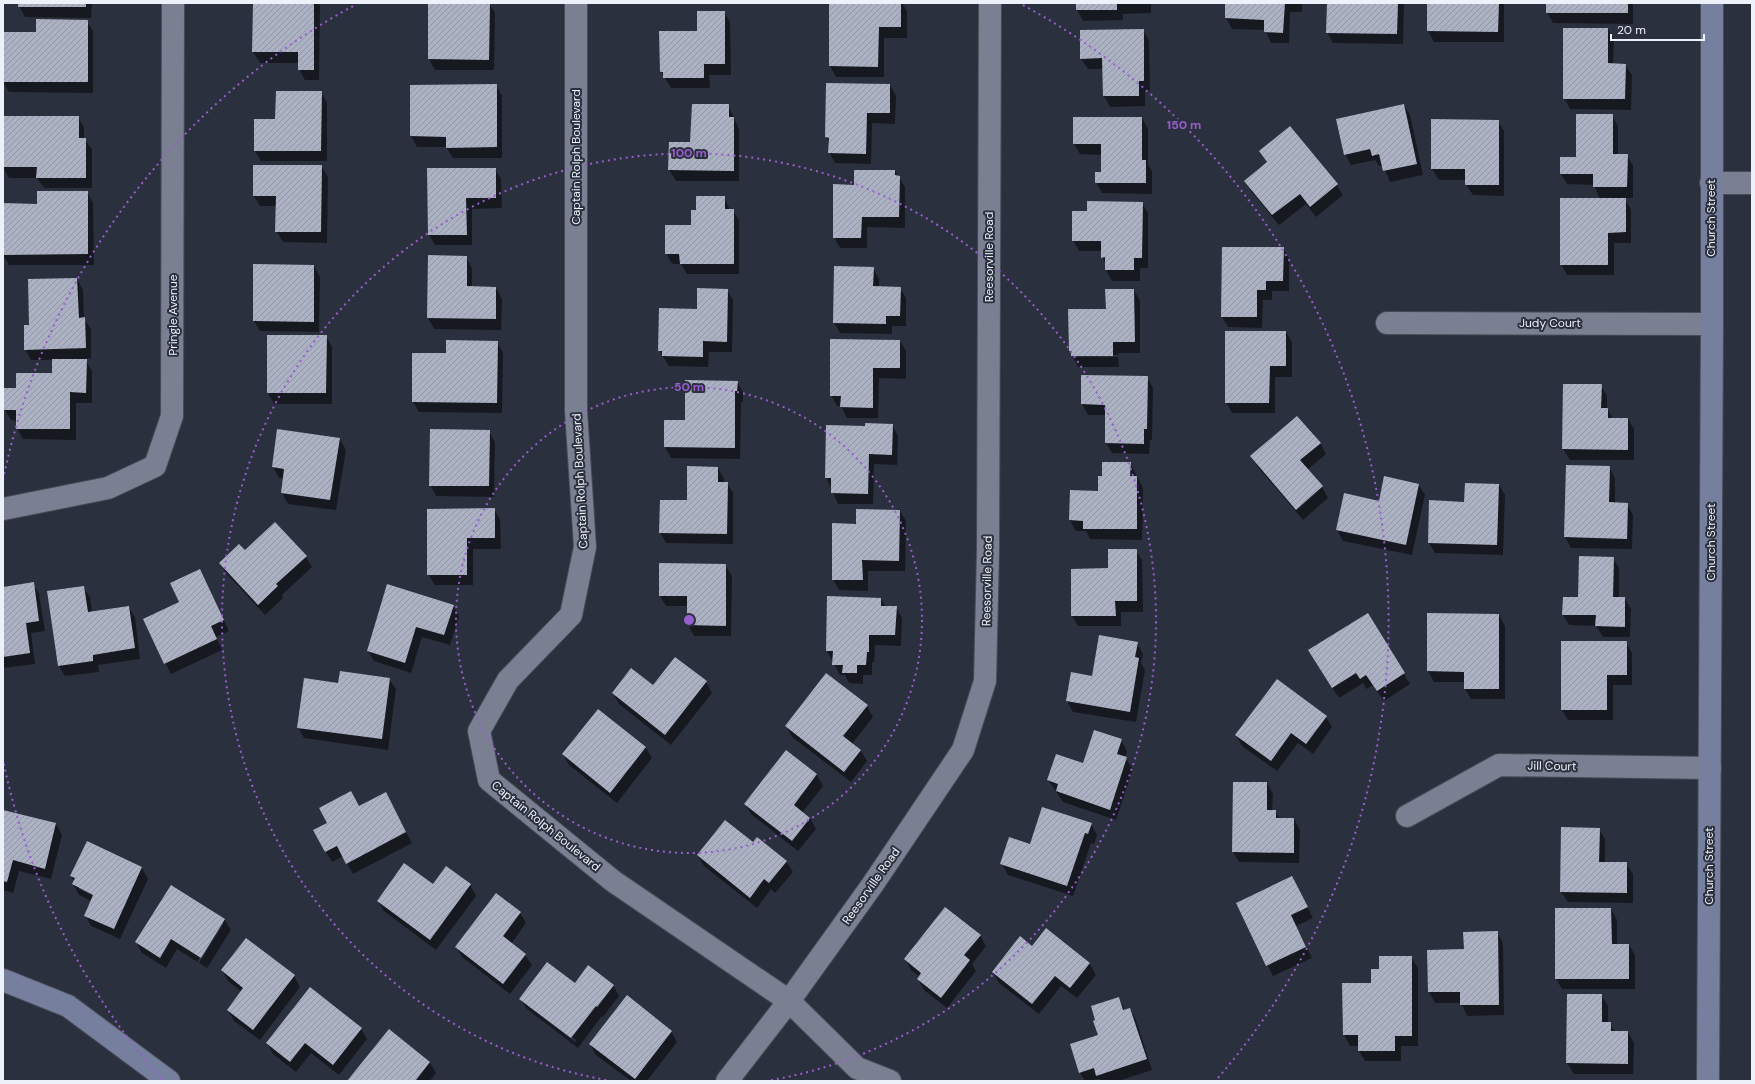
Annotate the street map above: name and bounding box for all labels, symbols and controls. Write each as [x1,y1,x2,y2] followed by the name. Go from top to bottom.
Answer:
[1611,16,1704,42] scale bar
[1617,22,1646,38] text: 20 m
[568,89,584,225] street label: Captain Rolph Boulevard
[1167,117,1201,133] text: 150 m
[671,145,707,161] text: 100 m
[1703,179,1719,257] street label: Church Street
[981,212,997,302] street label: Reesorville Road
[165,274,181,356] street label: Pringle Avenue
[1519,315,1581,331] street label: Judy Court
[674,379,704,395] text: 50 m
[568,413,592,549] street label: Captain Rolph Boulevard
[1703,503,1719,581] street label: Church Street
[978,536,996,626] street label: Reesorville Road
[682,613,696,627] centre of rings
[1527,758,1577,774] street label: Jill Court
[488,777,604,875] street label: Captain Rolph Boulevard
[1701,827,1717,905] street label: Church Street
[838,844,904,928] street label: Reesorville Road

